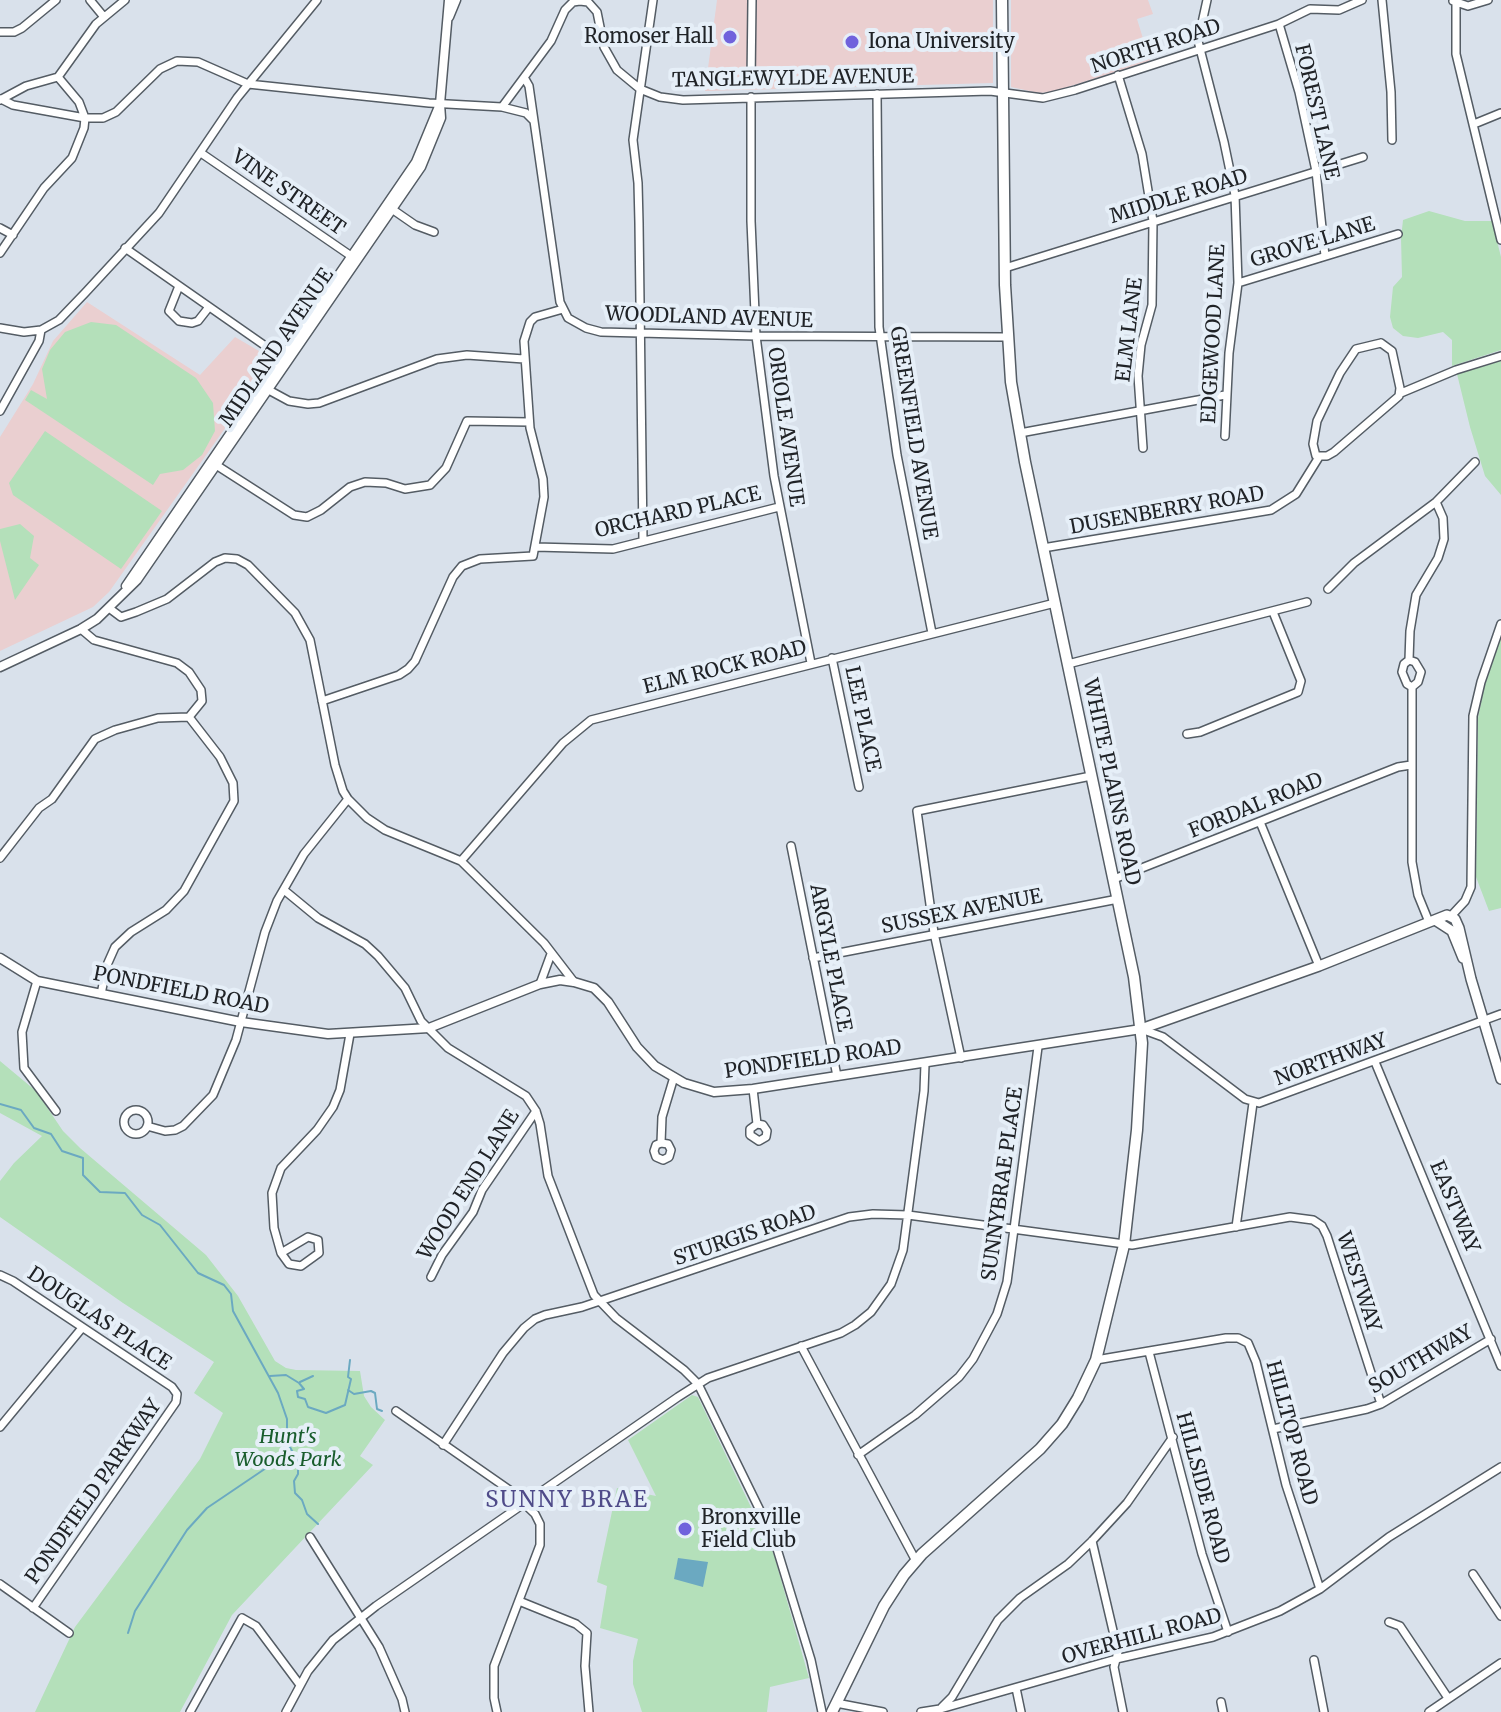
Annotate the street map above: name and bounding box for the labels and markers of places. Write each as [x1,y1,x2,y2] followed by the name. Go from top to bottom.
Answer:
[584,25,714,49] place label: Romoser Hall
[721,28,739,46] marker: Romoser Hall
[868,30,1015,54] place label: Iona University
[843,33,861,51] marker: Iona University
[701,1506,801,1553] place label: Bronxville Field Club
[676,1520,694,1538] marker: Bronxville Field Club

